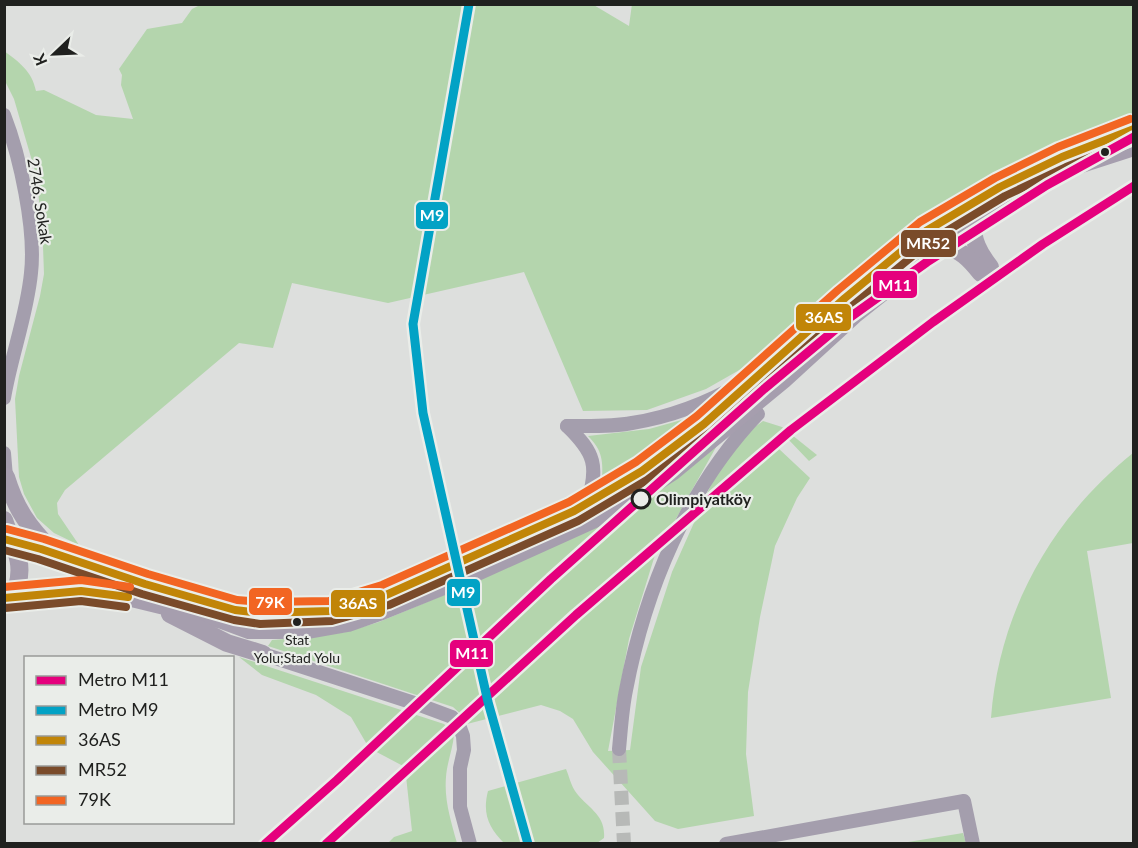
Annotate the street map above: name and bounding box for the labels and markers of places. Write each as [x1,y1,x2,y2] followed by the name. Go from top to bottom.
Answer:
[1099,146,1111,158] unlabelled marker
[631,489,651,509] marker: Olimpiyatköy
[656,489,752,508] place label: Olimpiyatköy
[291,616,303,628] marker: Stat Yolu;Stad Yolu
[254,631,340,666] place label: Stat Yolu;Stad Yolu

